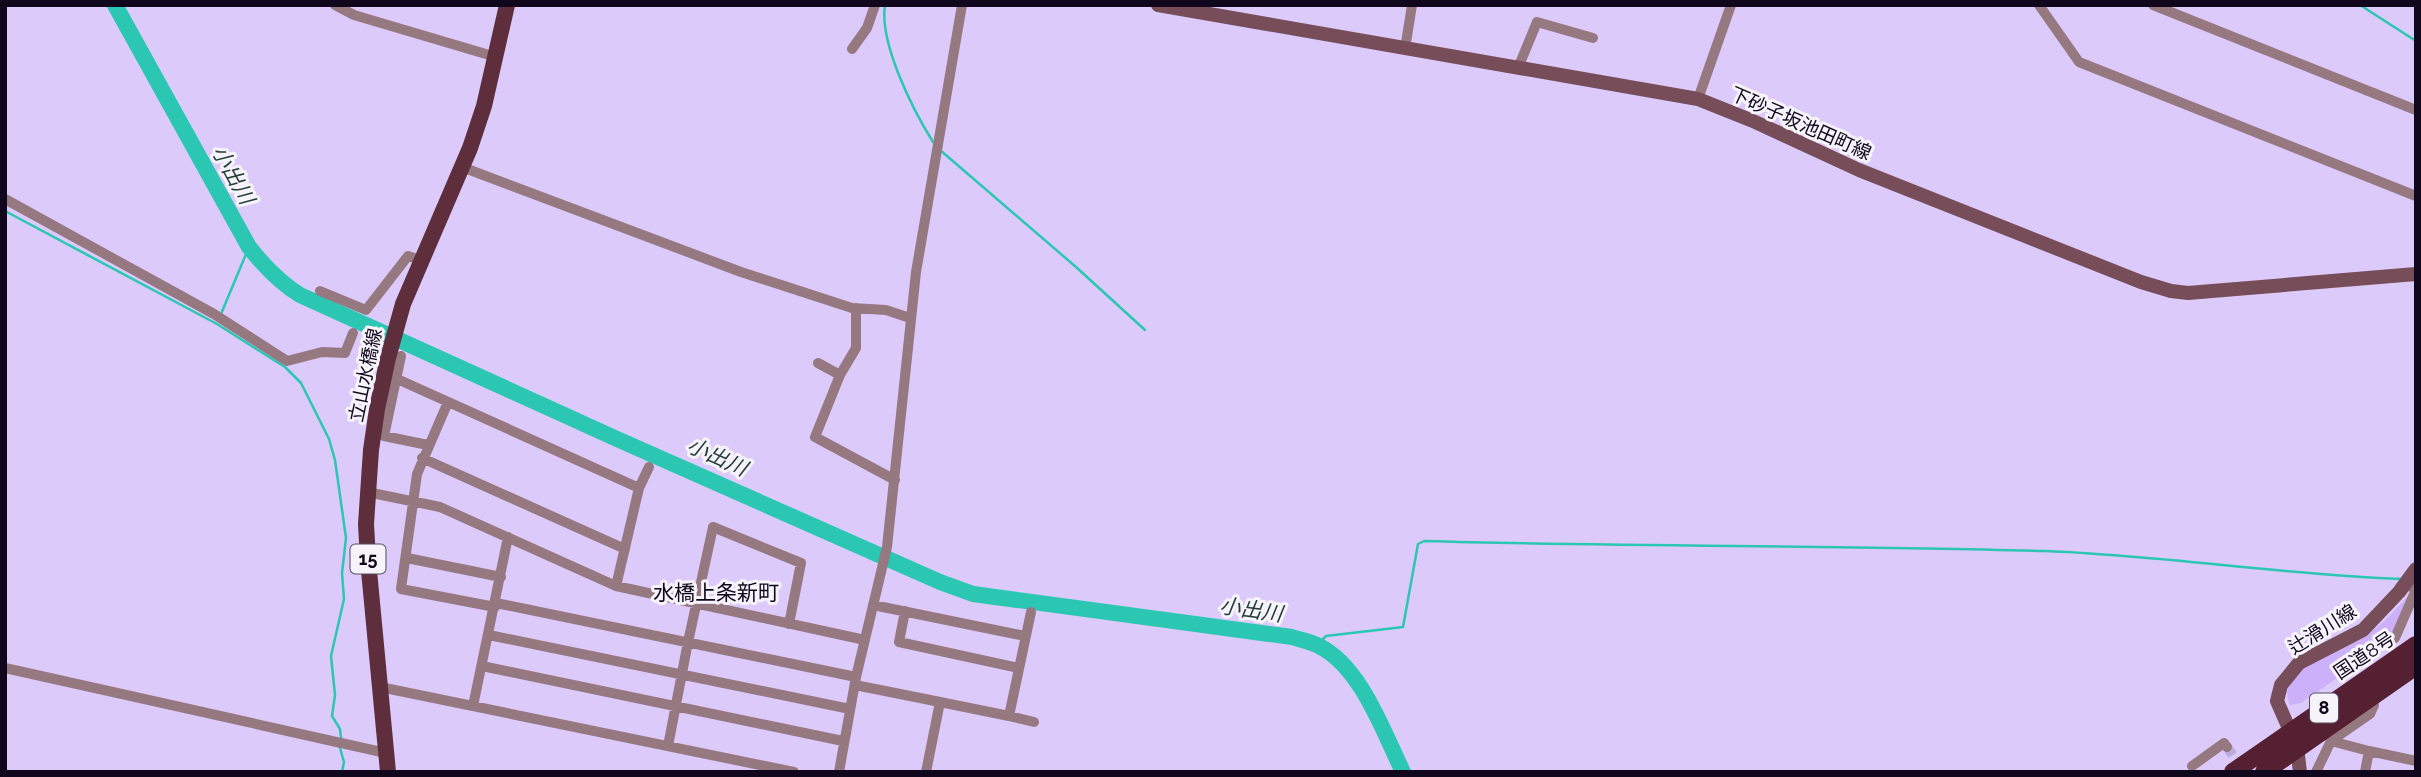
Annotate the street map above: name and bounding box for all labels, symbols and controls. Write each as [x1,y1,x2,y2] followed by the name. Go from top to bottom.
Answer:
[1727,82,1875,164] street label: 下砂子坂池田町線
[207,141,261,210] water label: 小出川
[344,326,386,424] street label: 立山水橋線
[683,432,753,482] water label: 小出川
[350,544,386,574] road number: 15
[653,580,779,605] district label: 水橋上条新町
[1218,593,1286,627] water label: 小出川
[2284,600,2360,658] street label: 辻滑川線
[2330,627,2398,683] street label: 国道8号
[2310,694,2338,722] road number: 8

